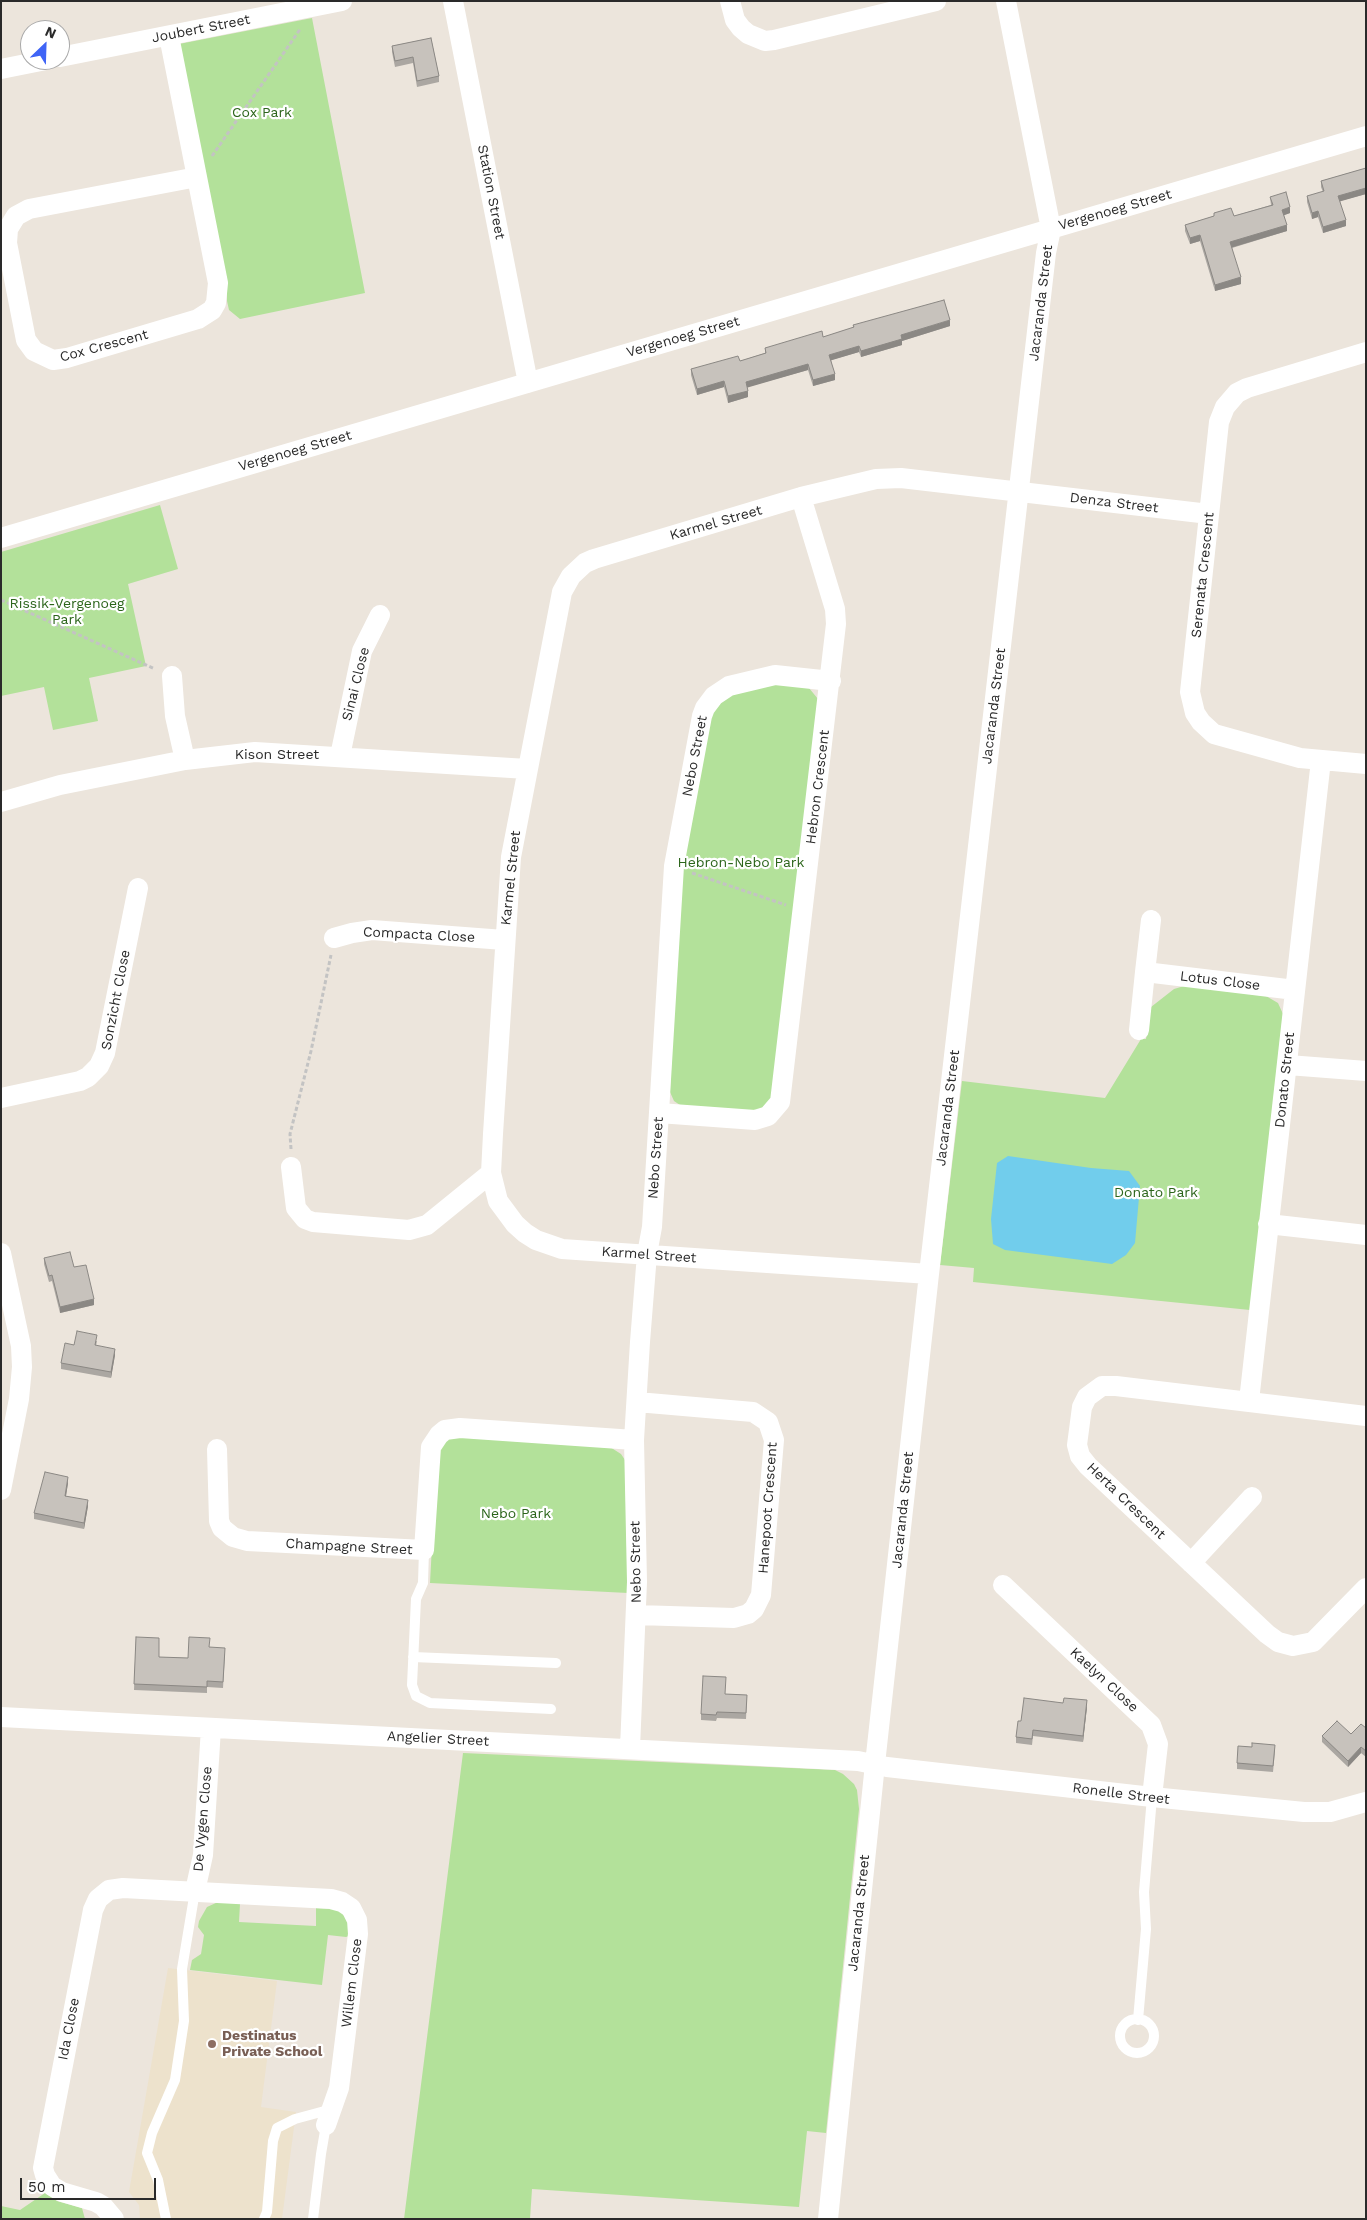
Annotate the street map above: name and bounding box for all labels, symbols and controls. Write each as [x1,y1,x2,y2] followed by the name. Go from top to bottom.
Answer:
[150,11,252,47] street label: Joubert Street
[20,20,70,70] north arrow
[43,23,59,42] text: N
[232,105,292,121] park label: Cox Park
[474,143,508,241] street label: Station Street
[1056,186,1174,234] street label: Vergenoeg Street
[1026,244,1056,362] street label: Jacaranda Street
[624,313,742,361] street label: Vergenoeg Street
[58,326,150,366] street label: Cox Crescent
[236,427,354,475] street label: Vergenoeg Street
[1069,489,1159,517] street label: Denza Street
[668,502,764,544] street label: Karmel Street
[1188,511,1218,639] street label: Serenata Crescent
[10,596,124,628] park label: Rissik-Vergenoeg Park
[339,645,373,723] street label: Sinai Close
[979,647,1009,765] street label: Jacaranda Street
[679,714,711,798] street label: Nebo Street
[803,729,833,845] street label: Hebron Crescent
[235,747,319,763] street label: Kison Street
[498,830,524,926] street label: Karmel Street
[677,855,805,871] park label: Hebron-Nebo Park
[363,924,475,946] street label: Compacta Close
[98,948,134,1052] street label: Sonzicht Close
[1179,968,1261,994] street label: Lotus Close
[1272,1031,1298,1129] street label: Donato Street
[933,1049,963,1167] street label: Jacaranda Street
[645,1116,667,1200] street label: Nebo Street
[1114,1185,1198,1201] park label: Donato Park
[601,1243,697,1267] street label: Karmel Street
[755,1442,781,1574] street label: Hanepoot Crescent
[889,1451,917,1569] street label: Jacaranda Street
[1083,1459,1169,1543] street label: Herta Crescent
[481,1506,551,1522] park label: Nebo Park
[627,1521,645,1603] street label: Nebo Street
[285,1535,413,1559] street label: Champagne Street
[1066,1644,1142,1716] street label: Kaelyn Close
[387,1728,489,1750] street label: Angelier Street
[190,1766,216,1872] street label: De Vygen Close
[1071,1780,1171,1808] street label: Ronelle Street
[845,1854,873,1972] street label: Jacaranda Street
[338,1937,366,2029] street label: Willem Close
[55,1996,83,2062] street label: Ida Close
[222,2028,322,2060] place label: Destinatus Private School
[206,2038,218,2050] marker: Destinatus Private School
[22,2168,159,2200] scale bar
[28,2178,65,2196] text: 50 m

